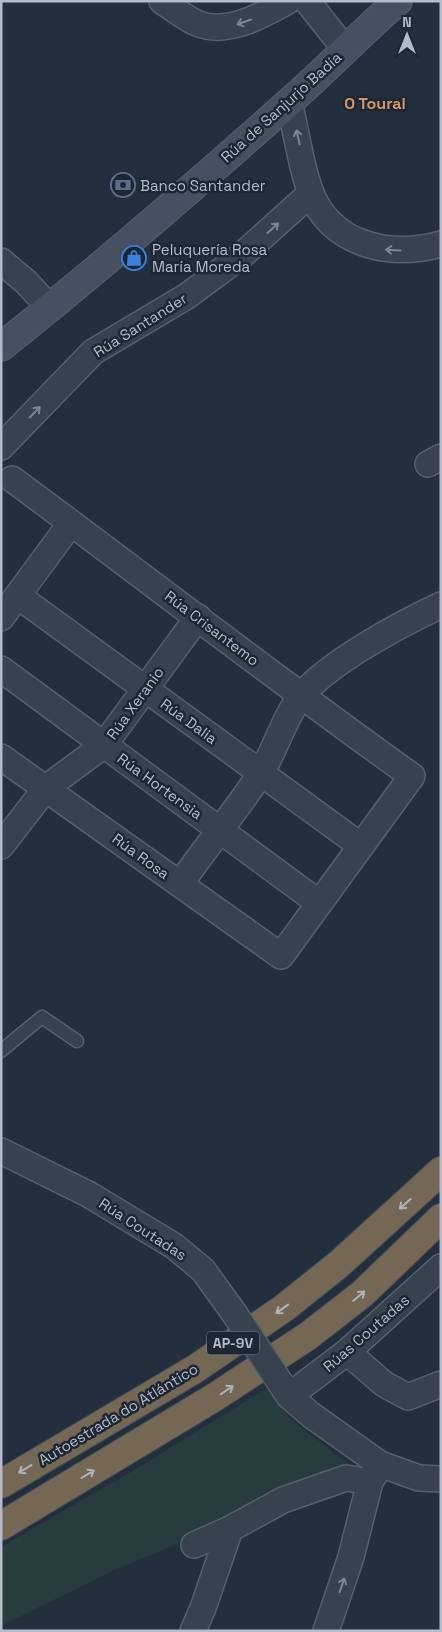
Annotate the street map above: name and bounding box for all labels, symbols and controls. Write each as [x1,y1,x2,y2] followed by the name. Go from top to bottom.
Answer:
[382,10,432,60] north arrow
[402,13,412,31] text: N
[236,17,252,27] one-way arrow
[217,47,346,166] street label: Rúa de Sanjurjo Badía
[344,93,406,114] district label: O Toural
[293,130,302,146] one-way arrow
[110,172,136,198] bank icon: Banco Santander
[140,176,266,195] place label: Banco Santander
[266,223,279,234] one-way arrow
[152,240,268,276] place label: Peluquería Rosa María Moreda
[121,245,147,271] shop icon: Peluquería Rosa María Moreda
[385,246,401,255] one-way arrow
[90,288,191,361] street label: Rúa Santander
[29,406,41,418] one-way arrow
[161,586,263,670] street label: Rúa Crisantemo
[102,663,168,743] street label: Rúa Xeranio
[157,694,221,748] street label: Rúa Dalia
[114,749,207,824] street label: Rúa Hortensia
[109,829,174,883] street label: Rúa Rosa
[96,1194,190,1264] street label: Rúa Coutadas
[399,1198,411,1210] one-way arrow
[319,1290,413,1376] street label: Rúas Coutadas
[352,1290,365,1301] one-way arrow
[275,1304,289,1314] one-way arrow
[207,1332,259,1355] road number: AP-9V
[35,1359,201,1469] street label: Autoestrada do Atlántico
[220,1385,234,1395] one-way arrow
[19,1465,33,1475] one-way arrow
[80,1469,94,1479] one-way arrow
[338,1577,347,1593] one-way arrow

